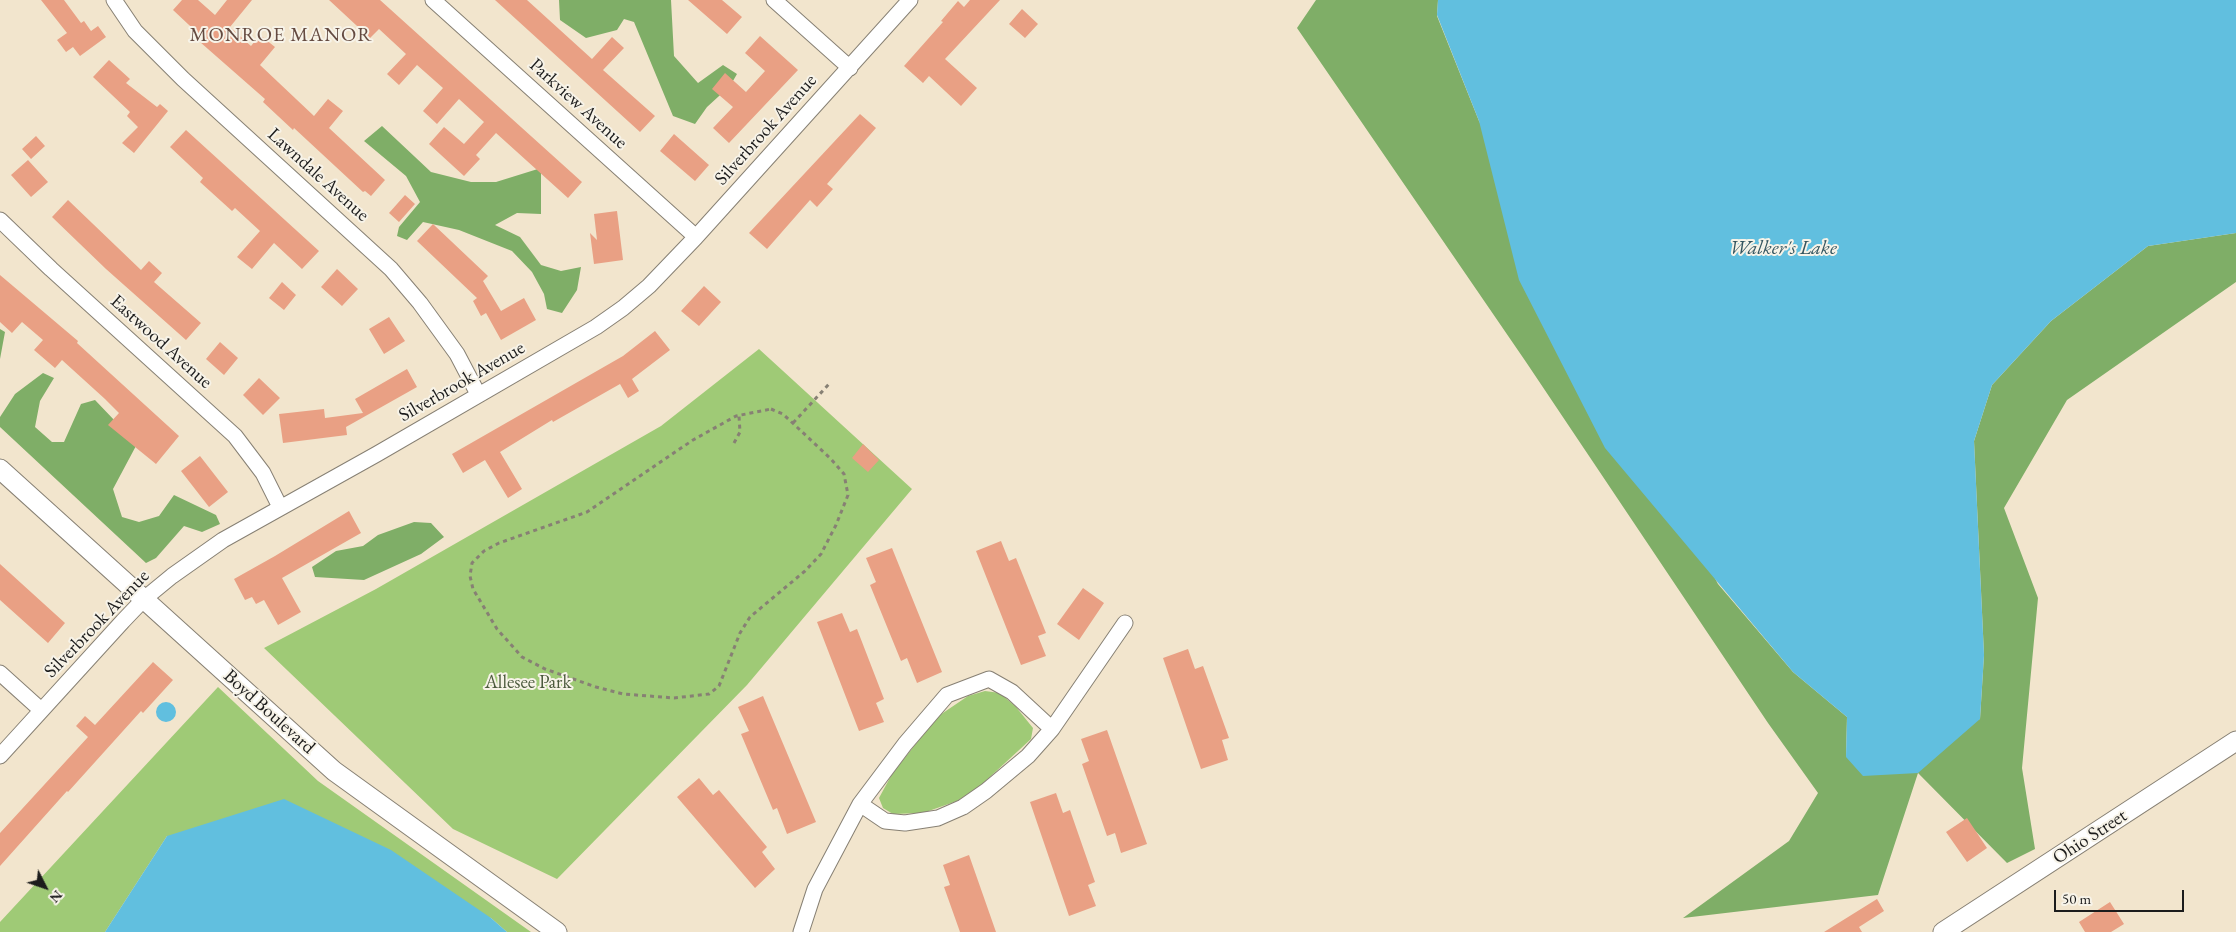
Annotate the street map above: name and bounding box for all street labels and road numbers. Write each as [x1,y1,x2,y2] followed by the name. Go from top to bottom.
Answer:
[524,54,632,154] street label: Parkview Avenue
[710,70,822,190] street label: Silverbrook Avenue
[262,123,374,227] street label: Lawndale Avenue
[105,290,217,394] street label: Eastwood Avenue
[395,337,529,427] street label: Silverbrook Avenue
[40,565,154,683] street label: Silverbrook Avenue
[218,665,320,759] street label: Boyd Boulevard
[2049,805,2131,869] street label: Ohio Street

